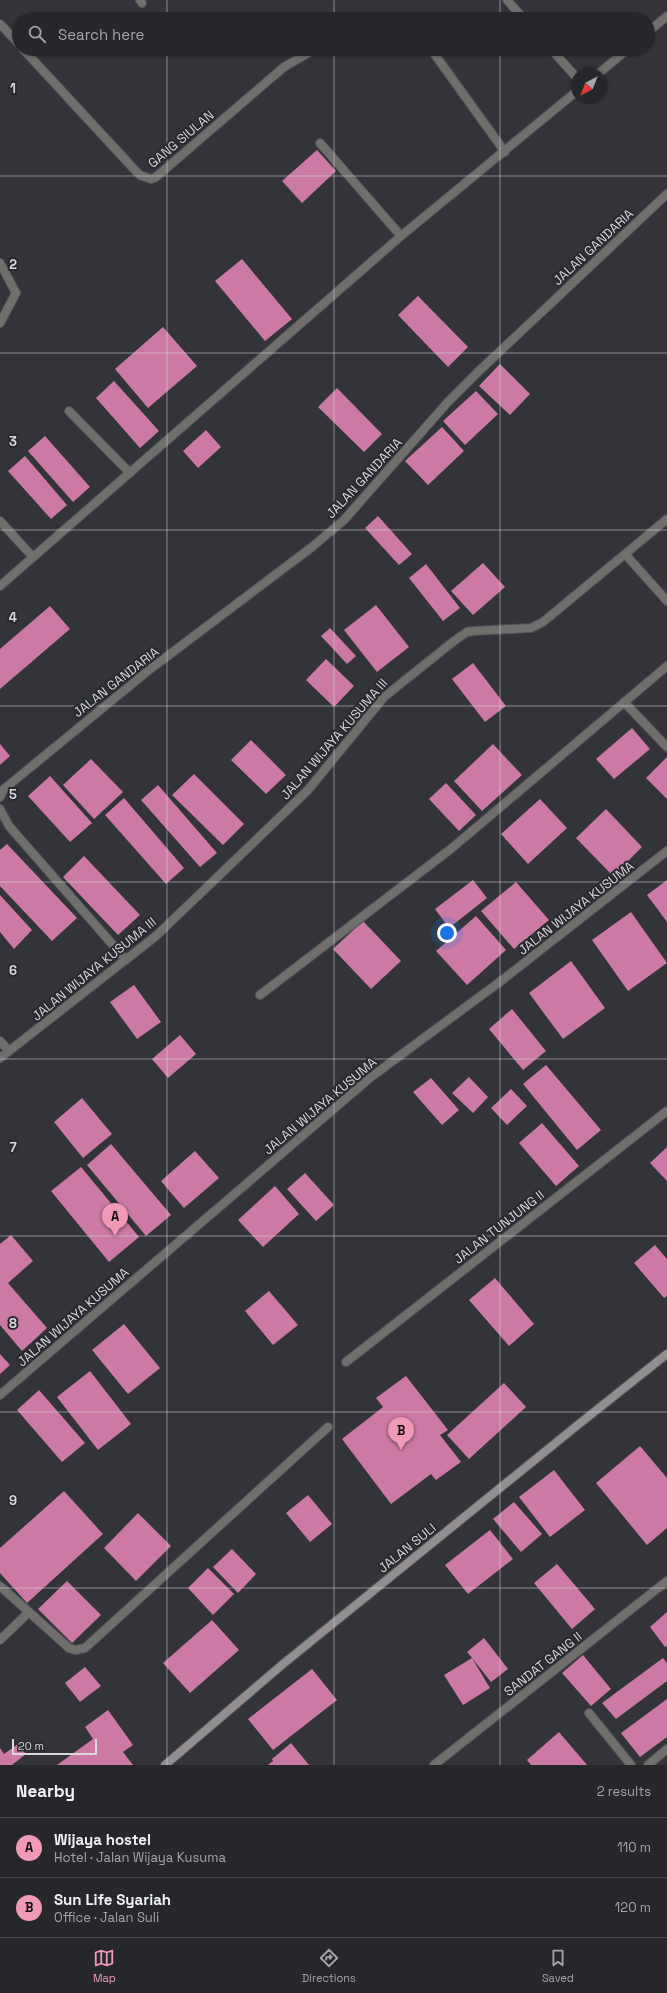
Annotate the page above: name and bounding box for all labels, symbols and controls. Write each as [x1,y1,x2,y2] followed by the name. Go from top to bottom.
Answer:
[12,12,655,56] search box
[26,23,48,45] icon: search
[58,25,144,44] text: Search here
[571,68,607,104] north arrow
[10,80,16,97] text: 1
[144,106,218,172] street label: GANG SIULAN
[549,205,637,289] street label: JALAN GANDARIA
[9,256,17,273] text: 2
[9,433,17,450] text: 3
[322,434,406,522] street label: JALAN GANDARIA
[9,609,17,626] text: 4
[70,643,162,721] street label: JALAN GANDARIA
[277,675,391,803] street label: JALAN WIJAYA KUSUMA III
[9,786,17,803] text: 5
[515,857,637,959] street label: JALAN WIJAYA KUSUMA
[28,914,160,1024] street label: JALAN WIJAYA KUSUMA III
[437,923,457,943] your location
[9,962,17,979] text: 6
[260,1054,380,1158] street label: JALAN WIJAYA KUSUMA
[9,1139,17,1156] text: 7
[450,1186,548,1268] street label: JALAN TUNJUNG II
[102,1203,128,1236] pin: A
[14,1264,132,1370] street label: JALAN WIJAYA KUSUMA
[9,1315,17,1332] text: 8
[388,1417,414,1450] pin: B
[9,1492,17,1509] text: 9
[375,1519,439,1577] street label: JALAN SULI
[500,1628,586,1700] street label: SANDAT GANG II
[12,1737,97,1756] scale bar
[18,1739,44,1753] text: 20 m
[16,1780,75,1802] text: Nearby
[597,1783,651,1800] text: 2 results
[54,1830,151,1849] text: Wijaya hostel
[25,1839,33,1856] text: A
[617,1839,651,1856] text: 110 m
[54,1849,226,1866] text: Hotel · Jalan Wijaya Kusuma
[54,1890,171,1909] text: Sun Life Syariah
[25,1899,33,1916] text: B
[615,1899,651,1916] text: 120 m
[54,1909,159,1926] text: Office · Jalan Suli
[93,1947,116,1985] tab: Map
[302,1947,356,1985] tab: Directions
[542,1947,574,1985] tab: Saved

